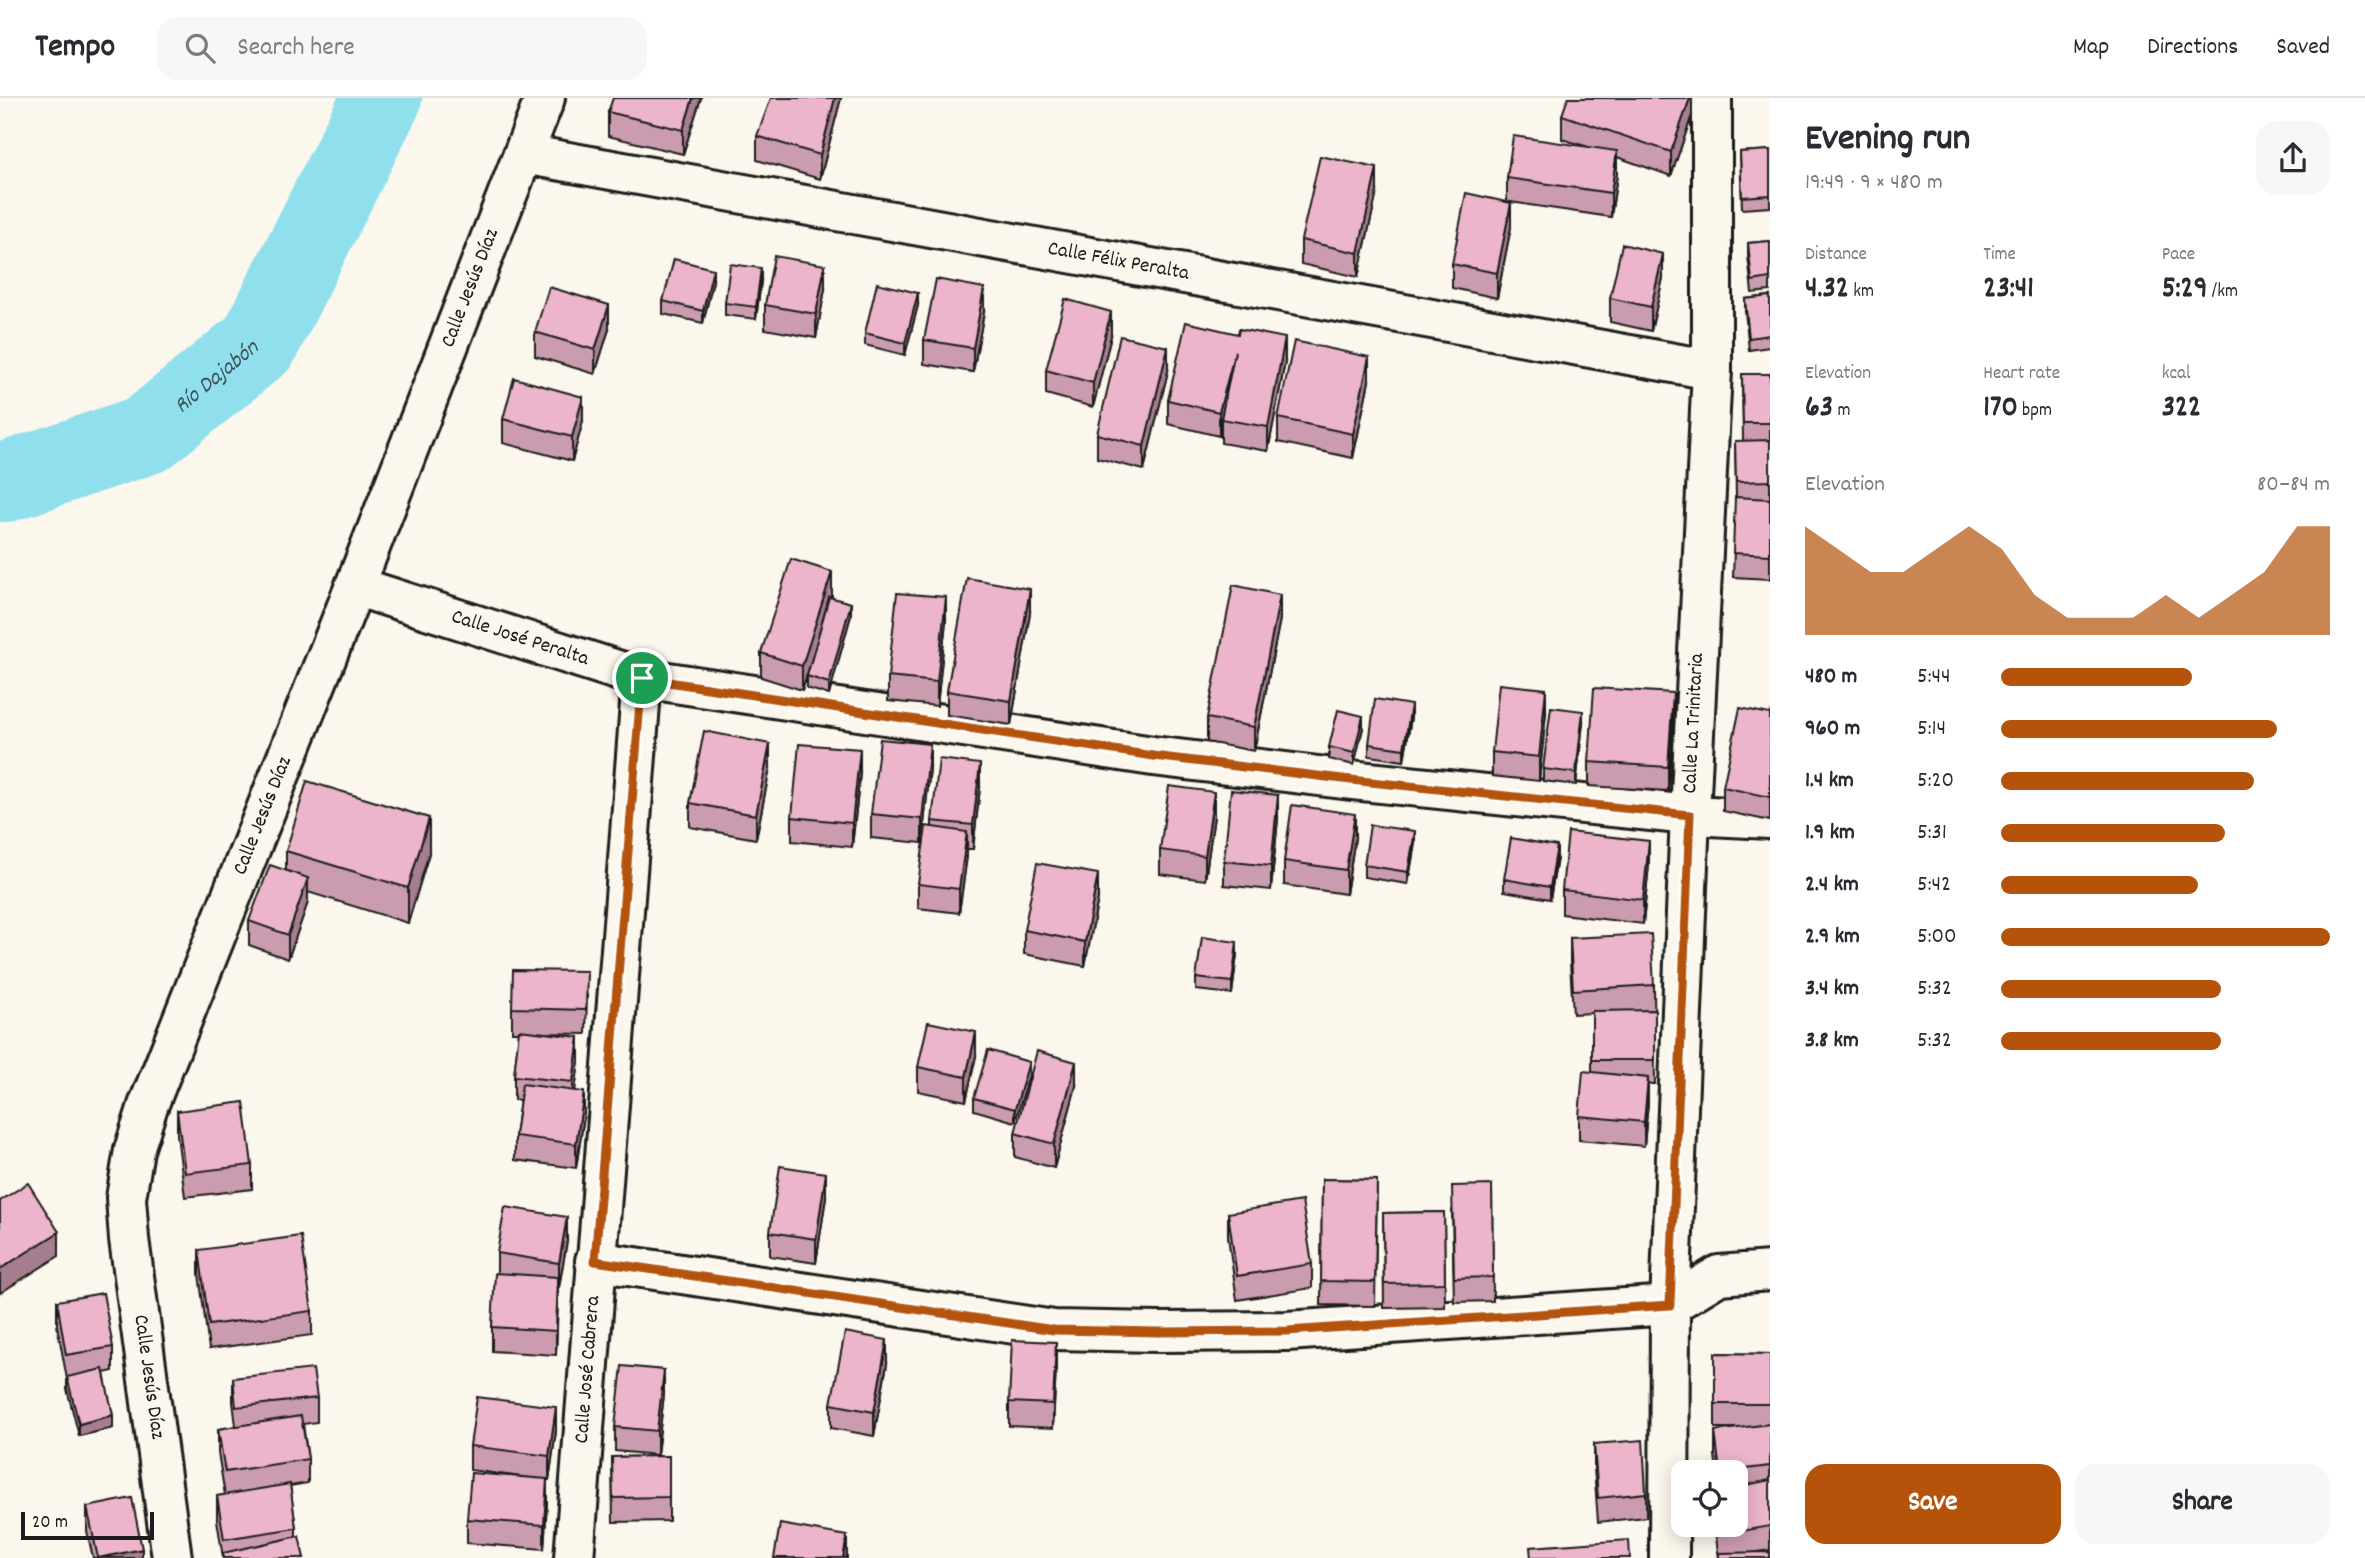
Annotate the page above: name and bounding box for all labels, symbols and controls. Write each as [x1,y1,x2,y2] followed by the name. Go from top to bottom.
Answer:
[157,17,647,80] search box
[35,25,115,72] text: Tempo
[181,29,219,67] icon: search
[237,30,355,67] text: Search here
[2073,31,2109,65] text: Map
[2147,31,2238,65] text: Directions
[2276,31,2330,65] text: Saved
[1805,113,1970,168] text: Evening run
[2256,121,2330,195] button: share
[1805,167,1943,200] text: 19:49 · 9 × 480 m
[434,224,508,352] street label: Calle Jesús Díaz
[1045,234,1193,290] street label: Calle Félix Peralta
[1805,242,1867,269] text: Distance
[1983,242,2016,269] text: Time
[2162,242,2195,269] text: Pace
[1805,269,1849,312] text: 4.32
[1983,269,2034,312] text: 23:41
[2162,269,2207,312] text: 5:29
[1849,279,1874,306] text: km
[2207,279,2238,306] text: /km
[167,332,268,422] water label: Río Dajabón
[1805,361,1871,388] text: Elevation
[1983,361,2060,388] text: Heart rate
[2162,361,2191,388] text: kcal
[1805,388,1833,431] text: 63
[1983,388,2018,431] text: 170
[2162,388,2201,431] text: 322
[1833,398,1850,425] text: m
[2018,398,2052,425] text: bpm
[1805,469,1885,502] text: Elevation
[2257,469,2330,502] text: 80–84 m
[447,603,594,675] street label: Calle José Peralta
[612,648,672,708] pin
[1676,652,1713,794] street label: Calle La Trinitaria
[623,659,661,697] icon: arrive
[1805,661,1857,694] text: 480 m
[1917,661,1951,694] text: 5:44
[1805,713,1860,746] text: 960 m
[1917,713,1946,746] text: 5:14
[226,752,301,880] street label: Calle Jesús Díaz
[1805,765,1854,798] text: 1.4 km
[1917,765,1954,798] text: 5:20
[1805,817,1855,850] text: 1.9 km
[1917,817,1947,850] text: 5:31
[1805,869,1859,902] text: 2.4 km
[1917,869,1951,902] text: 5:42
[1805,921,1860,954] text: 2.9 km
[1917,921,1957,954] text: 5:00
[1805,973,1859,1006] text: 3.4 km
[1917,973,1952,1006] text: 5:32
[1805,1025,1859,1058] text: 3.8 km
[1917,1025,1952,1058] text: 5:32
[568,1293,609,1445] street label: Calle José Cabrera
[124,1313,172,1441] street label: Calle Jesús Díaz
[1671,1460,1748,1537] map controls
[1671,1460,1748,1537] button: locate
[1805,1464,2061,1544] button: Save
[2075,1464,2330,1544] button: Share
[21,1509,154,1541] scale bar
[32,1510,68,1537] text: 20 m

